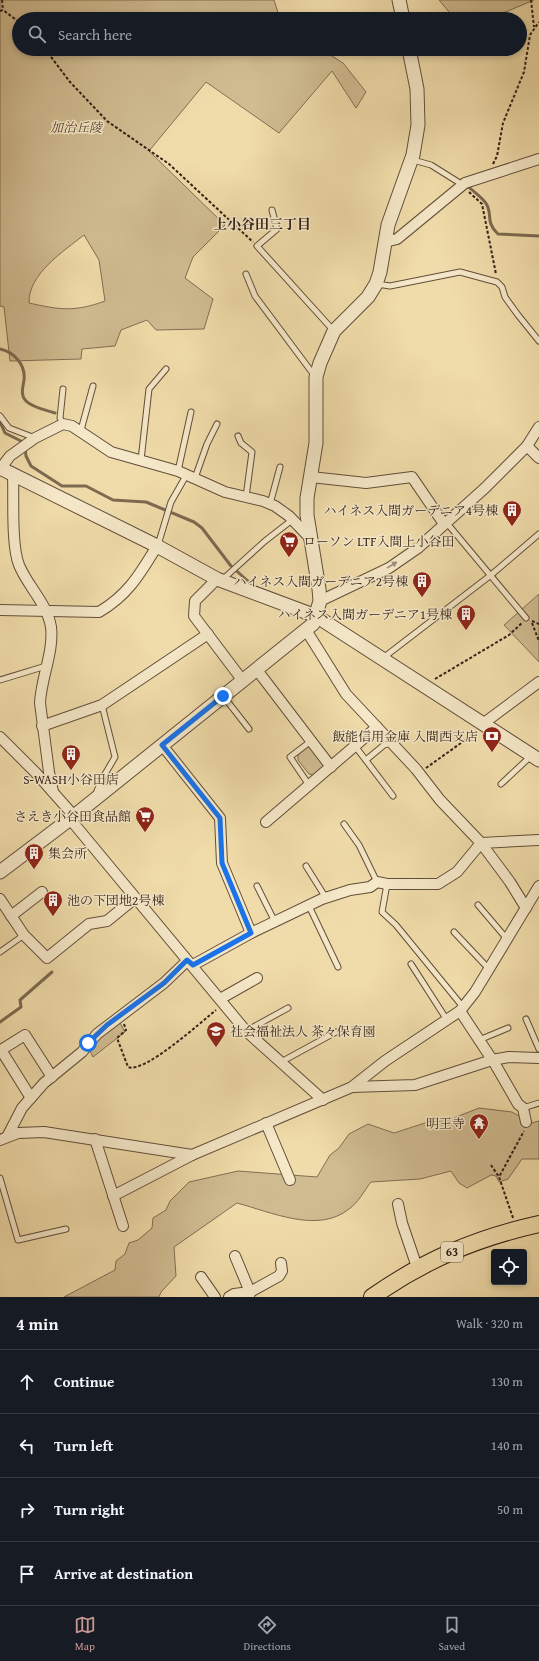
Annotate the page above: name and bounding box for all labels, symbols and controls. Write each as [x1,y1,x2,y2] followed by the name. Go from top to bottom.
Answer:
[12,12,527,56] search box
[26,23,48,45] icon: search
[58,24,132,45] text: Search here
[50,118,104,137] park label: 加治丘陵
[213,214,311,234] district label: 上小谷田三丁目
[501,499,523,527] building icon: ハイネス入間ガーデニア4号棟
[323,501,498,520] place label: ハイネス入間ガーデニア4号棟
[278,530,300,558] supermarket icon: ローソン LTF入間上小谷田
[303,532,455,551] place label: ローソン LTF入間上小谷田
[387,561,397,569] one-way arrow
[411,570,433,598] building icon: ハイネス入間ガーデニア2号棟
[233,572,408,591] place label: ハイネス入間ガーデニア2号棟
[455,603,477,631] building icon: ハイネス入間ガーデニア1号棟
[277,605,452,624] place label: ハイネス入間ガーデニア1号棟
[214,687,232,705] route end
[481,725,503,753] bank icon: 飯能信用金庫 入間西支店
[332,727,478,746] place label: 飯能信用金庫 入間西支店
[60,743,82,771] building icon: S-WASH小谷田店
[23,770,119,789] place label: S-WASH小谷田店
[134,805,156,833] supermarket icon: さえき小谷田食品館
[14,807,131,826] place label: さえき小谷田食品館
[23,842,45,870] building icon: 集会所
[48,844,87,863] place label: 集会所
[42,889,64,917] building icon: 池の下団地2号棟
[67,891,164,910] place label: 池の下団地2号棟
[205,1020,227,1048] school or university icon: 社会福祉法人 茶々保育園
[230,1022,376,1041] place label: 社会福祉法人 茶々保育園
[79,1034,97,1052] route start
[468,1112,490,1140] temple icon: 明王寺
[426,1114,465,1133] place label: 明王寺
[441,1242,463,1262] road number: 63
[491,1249,527,1285] map controls
[491,1249,527,1285] button: locate
[16,1311,58,1336] text: 4 min
[456,1314,523,1333] text: Walk · 320 m
[16,1371,38,1393] icon: ahead
[54,1371,115,1392] text: Continue
[491,1372,523,1391] text: 130 m
[16,1435,38,1457] icon: left
[54,1435,113,1456] text: Turn left
[491,1436,523,1455] text: 140 m
[16,1499,38,1521] icon: right
[54,1499,125,1520] text: Turn right
[497,1500,523,1519] text: 50 m
[16,1563,38,1585] icon: arrive
[54,1563,193,1584] text: Arrive at destination
[74,1614,96,1654] tab: Map
[244,1614,291,1654] tab: Directions
[438,1614,465,1654] tab: Saved

